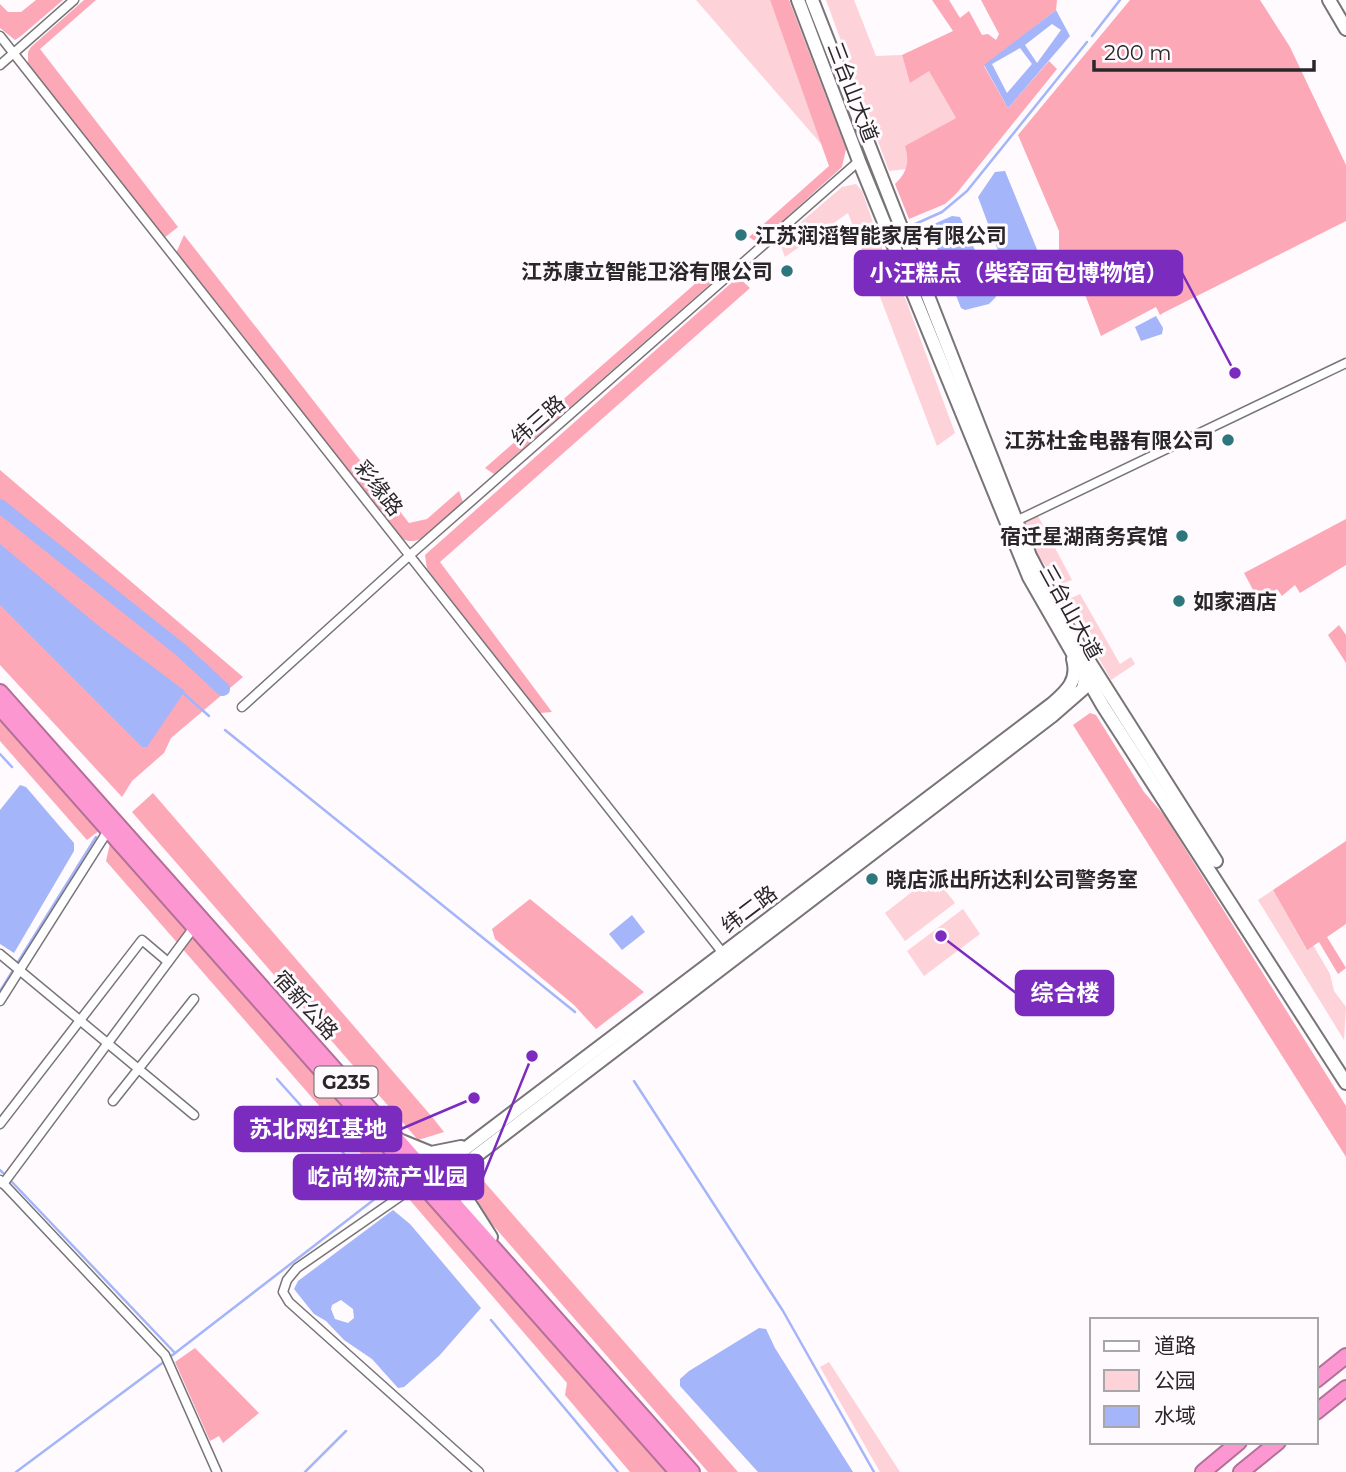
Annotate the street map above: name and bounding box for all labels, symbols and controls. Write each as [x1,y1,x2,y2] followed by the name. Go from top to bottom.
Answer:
[1094,28,1314,72] scale bar
[823,39,883,145] street label: 三台山大道
[1104,40,1171,65] text: 200 m
[755,223,1007,248] place label: 江苏润滔智能家居有限公司
[733,227,749,243] marker: 江苏润滔智能家居有限公司
[855,251,1182,295] callout: 小汪糕点（柴窑面包博物馆）
[521,259,773,284] place label: 江苏康立智能卫浴有限公司
[870,259,1169,287] text: 小汪糕点（柴窑面包博物馆）
[779,263,795,279] marker: 江苏康立智能卫浴有限公司
[506,390,570,450] street label: 纬三路
[1004,428,1214,453] place label: 江苏杜金电器有限公司
[1220,432,1236,448] marker: 江苏杜金电器有限公司
[350,455,408,521] street label: 彩缘路
[1000,524,1168,549] place label: 宿迁星湖商务宾馆
[1174,528,1190,544] marker: 宿迁星湖商务宾馆
[1035,560,1107,664] street label: 三台山大道
[1193,589,1277,614] place label: 如家酒店
[1171,593,1187,609] marker: 如家酒店
[886,867,1138,892] place label: 晓店派出所达利公司警务室
[864,871,880,887] marker: 晓店派出所达利公司警务室
[716,880,782,938] street label: 纬二路
[269,965,343,1045] street label: 宿新公路
[1016,971,1113,1015] callout: 综合楼
[1031,979,1100,1007] text: 综合楼
[314,1066,378,1098] road number: G235
[235,1107,401,1151] callout: 苏北网红基地
[249,1115,387,1143] text: 苏北网红基地
[294,1155,483,1199] callout: 屹尚物流产业园
[308,1163,469,1191] text: 屹尚物流产业园
[1090,1318,1318,1444] legend
[1154,1333,1196,1358] text: 道路
[1154,1368,1196,1393] text: 公园
[1154,1403,1196,1428] text: 水域

